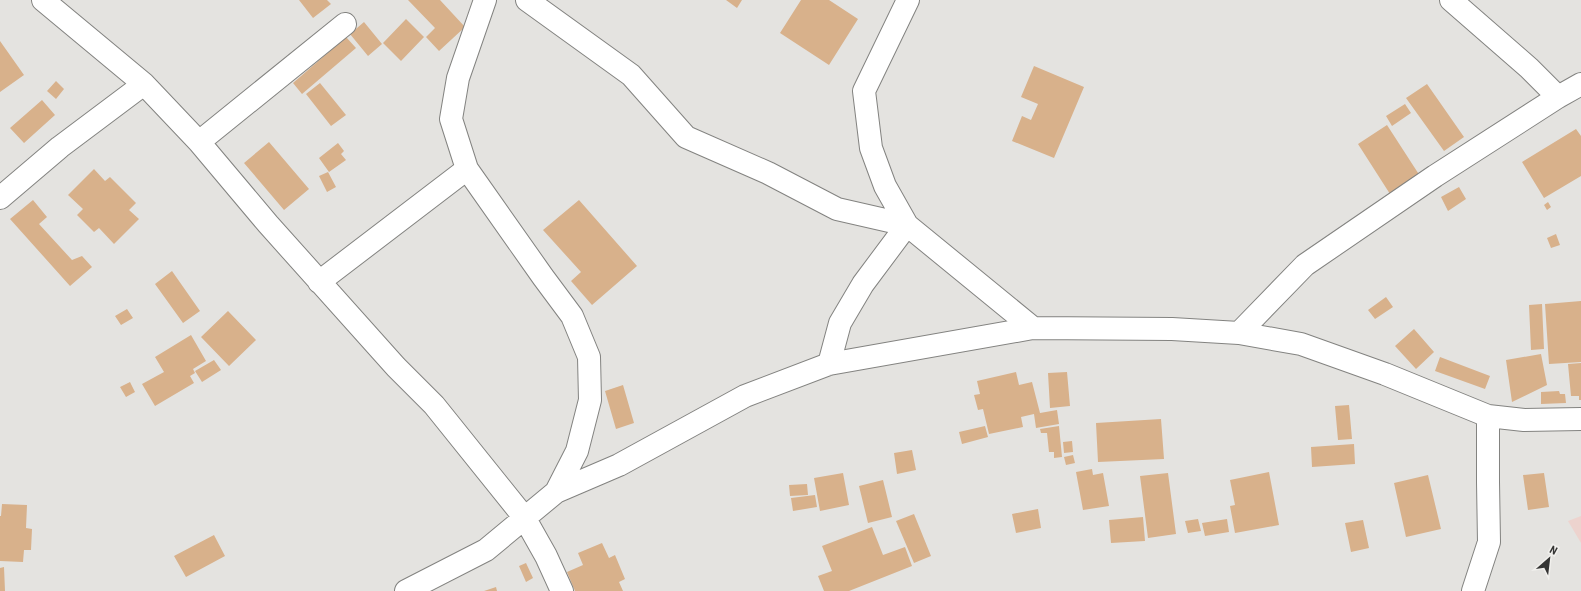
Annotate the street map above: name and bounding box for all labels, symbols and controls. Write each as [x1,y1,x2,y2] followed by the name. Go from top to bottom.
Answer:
[1529,539,1569,579] north arrow
[1547,543,1560,558] text: N

